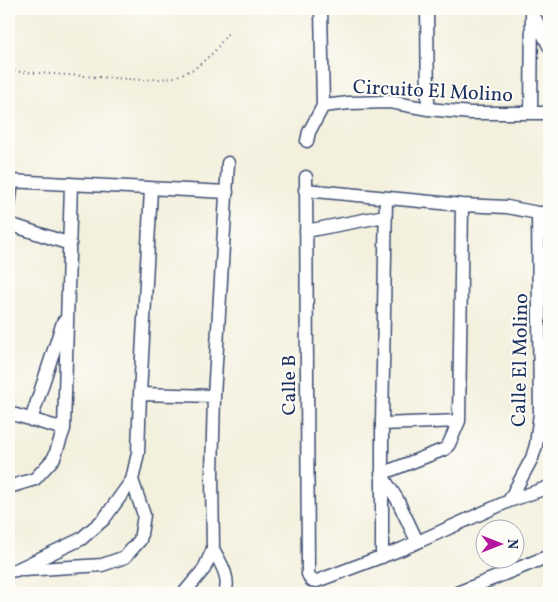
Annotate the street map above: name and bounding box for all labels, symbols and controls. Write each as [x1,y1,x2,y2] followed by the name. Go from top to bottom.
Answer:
[352,74,514,110] street label: Circuito El Molino
[506,293,536,427] street label: Calle El Molino
[276,355,304,415] street label: Calle B
[476,520,526,570] north arrow
[502,539,521,549] text: N

